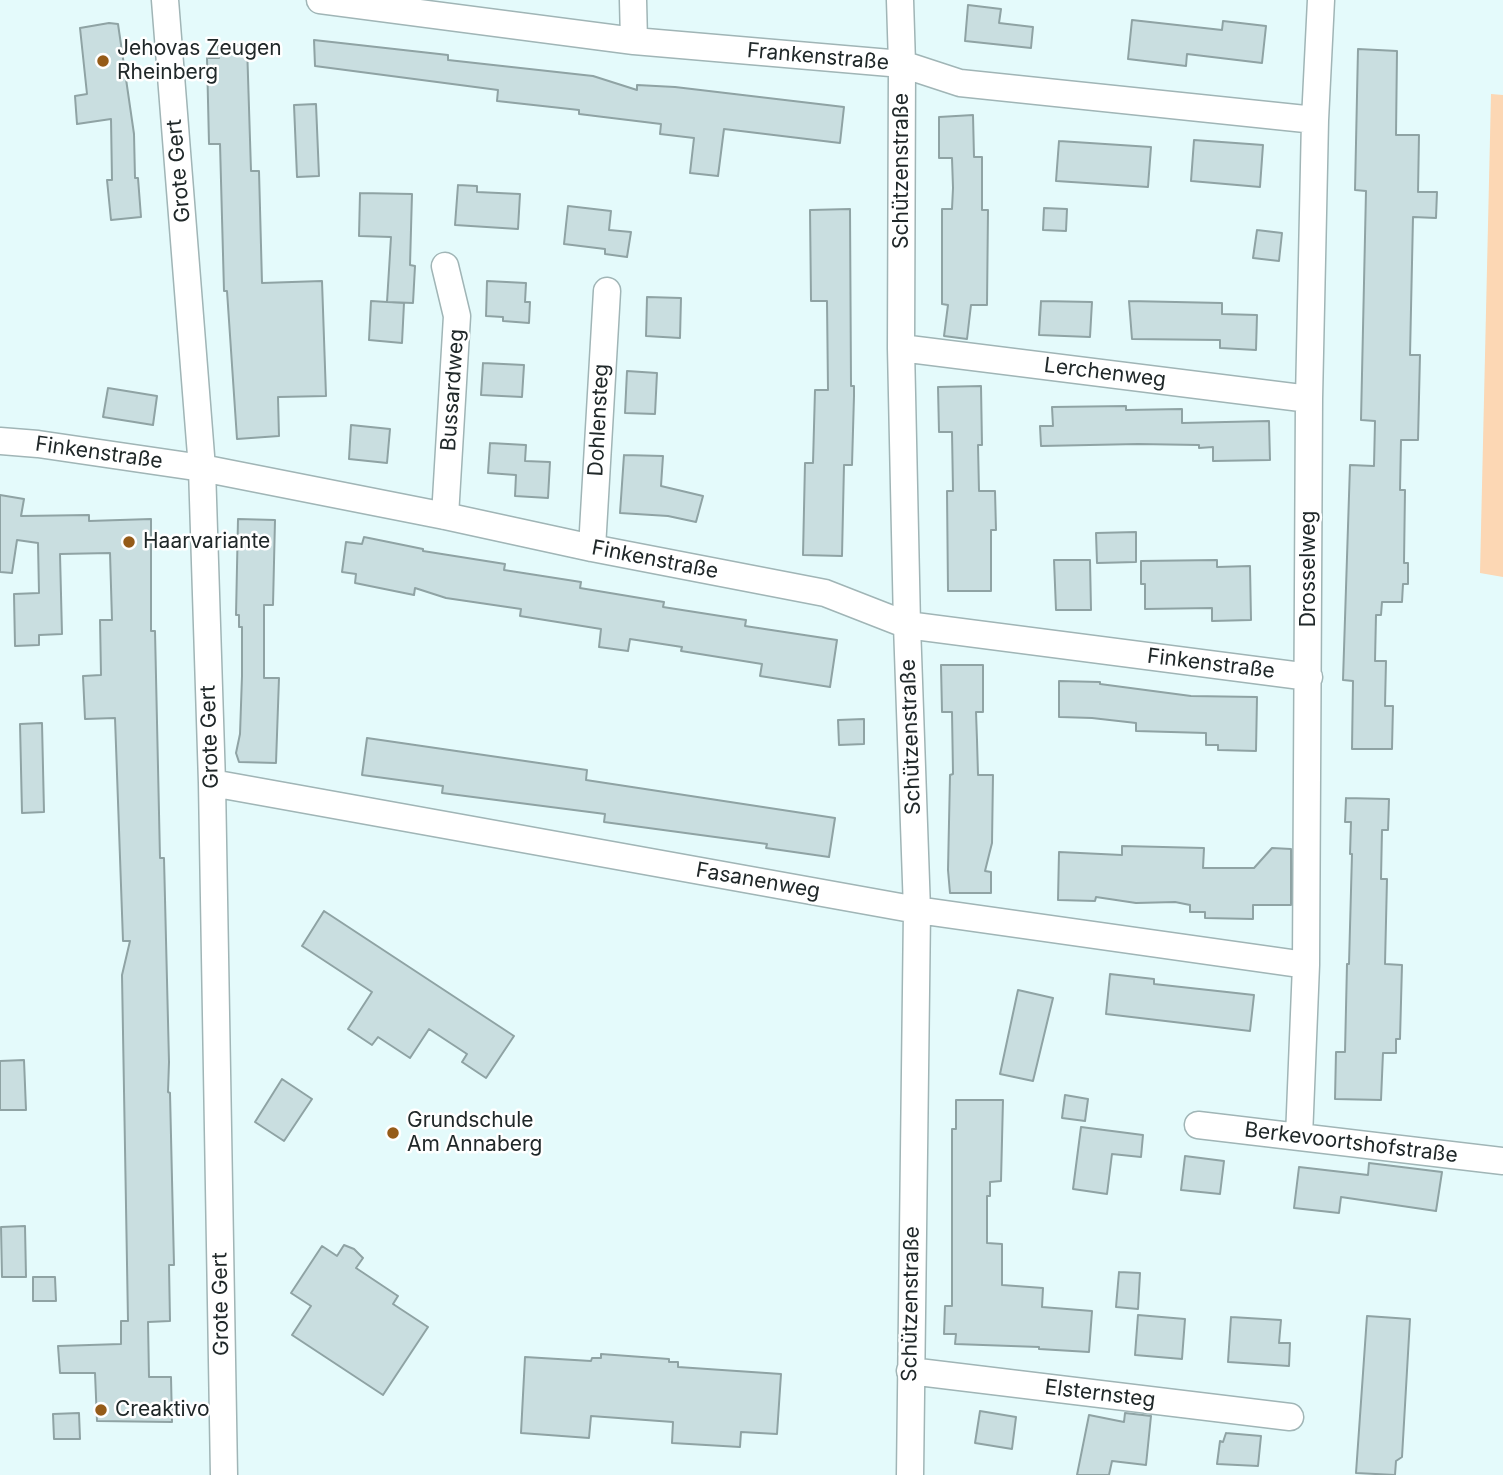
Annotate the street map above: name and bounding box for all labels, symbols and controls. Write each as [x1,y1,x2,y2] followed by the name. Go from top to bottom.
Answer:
[117,36,282,86] place label: Jehovas Zeugen Rheinberg
[746,38,890,76] street label: Frankenstraße
[95,53,111,69] marker: Jehovas Zeugen Rheinberg
[889,93,915,249] street label: Schützenstraße
[162,118,196,224] street label: Grote Gert
[436,328,470,452] street label: Bussardweg
[1043,353,1167,393] street label: Lerchenweg
[583,363,615,477] street label: Dohlensteg
[34,432,164,474] street label: Finkenstraße
[1296,511,1322,627] street label: Drosselweg
[143,529,270,555] place label: Haarvariante
[121,534,137,550] marker: Haarvariante
[590,535,720,585] street label: Finkenstraße
[1146,644,1276,684] street label: Finkenstraße
[896,659,926,815] street label: Schützenstraße
[196,685,224,789] street label: Grote Gert
[694,858,822,904] street label: Fasanenweg
[407,1108,542,1158] place label: Grundschule Am Annaberg
[1243,1117,1459,1169] street label: Berkevoortshofstraße
[385,1125,401,1141] marker: Grundschule Am Annaberg
[897,1226,925,1382] street label: Schützenstraße
[207,1252,235,1356] street label: Grote Gert
[1043,1375,1157,1413] street label: Elsternsteg
[115,1397,210,1423] place label: Creaktivo
[93,1402,109,1418] marker: Creaktivo

